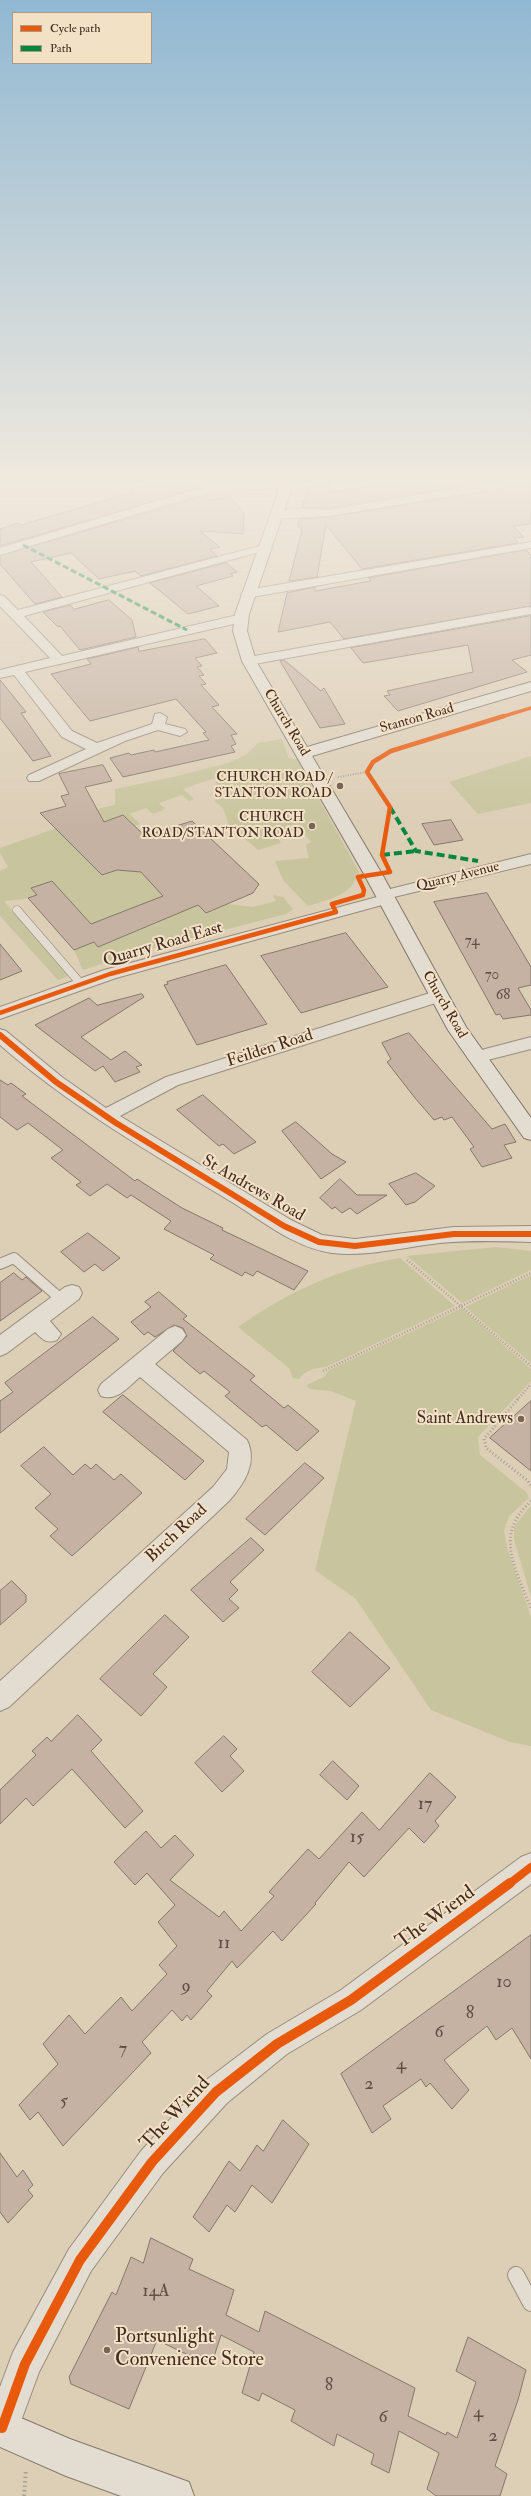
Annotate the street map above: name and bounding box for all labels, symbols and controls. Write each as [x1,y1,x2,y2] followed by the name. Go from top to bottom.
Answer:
[12,12,152,64] legend
[50,21,100,36] text: Cycle path
[50,41,72,56] text: Path
[259,686,313,760] street label: Church Road
[378,700,456,738] street label: Stanton Road
[214,770,332,802] place label: CHURCH ROAD / STANTON ROAD
[335,781,345,791] marker: CHURCH ROAD / STANTON ROAD
[142,810,304,842] place label: CHURCH ROAD/STANTON ROAD
[307,821,317,831] marker: CHURCH ROAD/STANTON ROAD
[415,859,501,895] street label: Quarry Avenue
[101,918,225,972] street label: Quarry Road East
[465,933,479,951] house number: 74
[485,967,499,985] house number: 70
[418,968,470,1042] street label: Church Road
[496,987,510,1005] house number: 68
[224,1025,316,1073] street label: Feilden Road
[198,1151,308,1227] street label: St Andrews Road
[417,1409,513,1429] place label: Saint Andrews
[516,1414,526,1424] marker: Saint Andrews
[142,1500,212,1568] street label: Birch Road
[418,1794,432,1816] house number: 17
[350,1827,364,1849] house number: 15
[392,1881,480,1955] street label: The Wiend
[218,1933,230,1955] house number: 11
[496,1972,512,1994] house number: 10
[181,1976,191,1998] house number: 9
[466,2003,474,2025] house number: 8
[434,2022,444,2044] house number: 6
[119,2039,127,2061] house number: 7
[396,2054,406,2076] house number: 4
[136,2072,216,2156] street label: The Wiend
[364,2074,374,2096] house number: 2
[60,2091,68,2113] house number: 5
[142,2281,170,2303] house number: 14A
[115,2326,264,2373] place label: Portsunlight Convenience Store
[102,2345,112,2355] marker: Portsunlight Convenience Store
[325,2375,333,2397] house number: 8
[473,2402,483,2424] house number: 4
[378,2407,388,2429] house number: 6
[488,2426,498,2448] house number: 2

